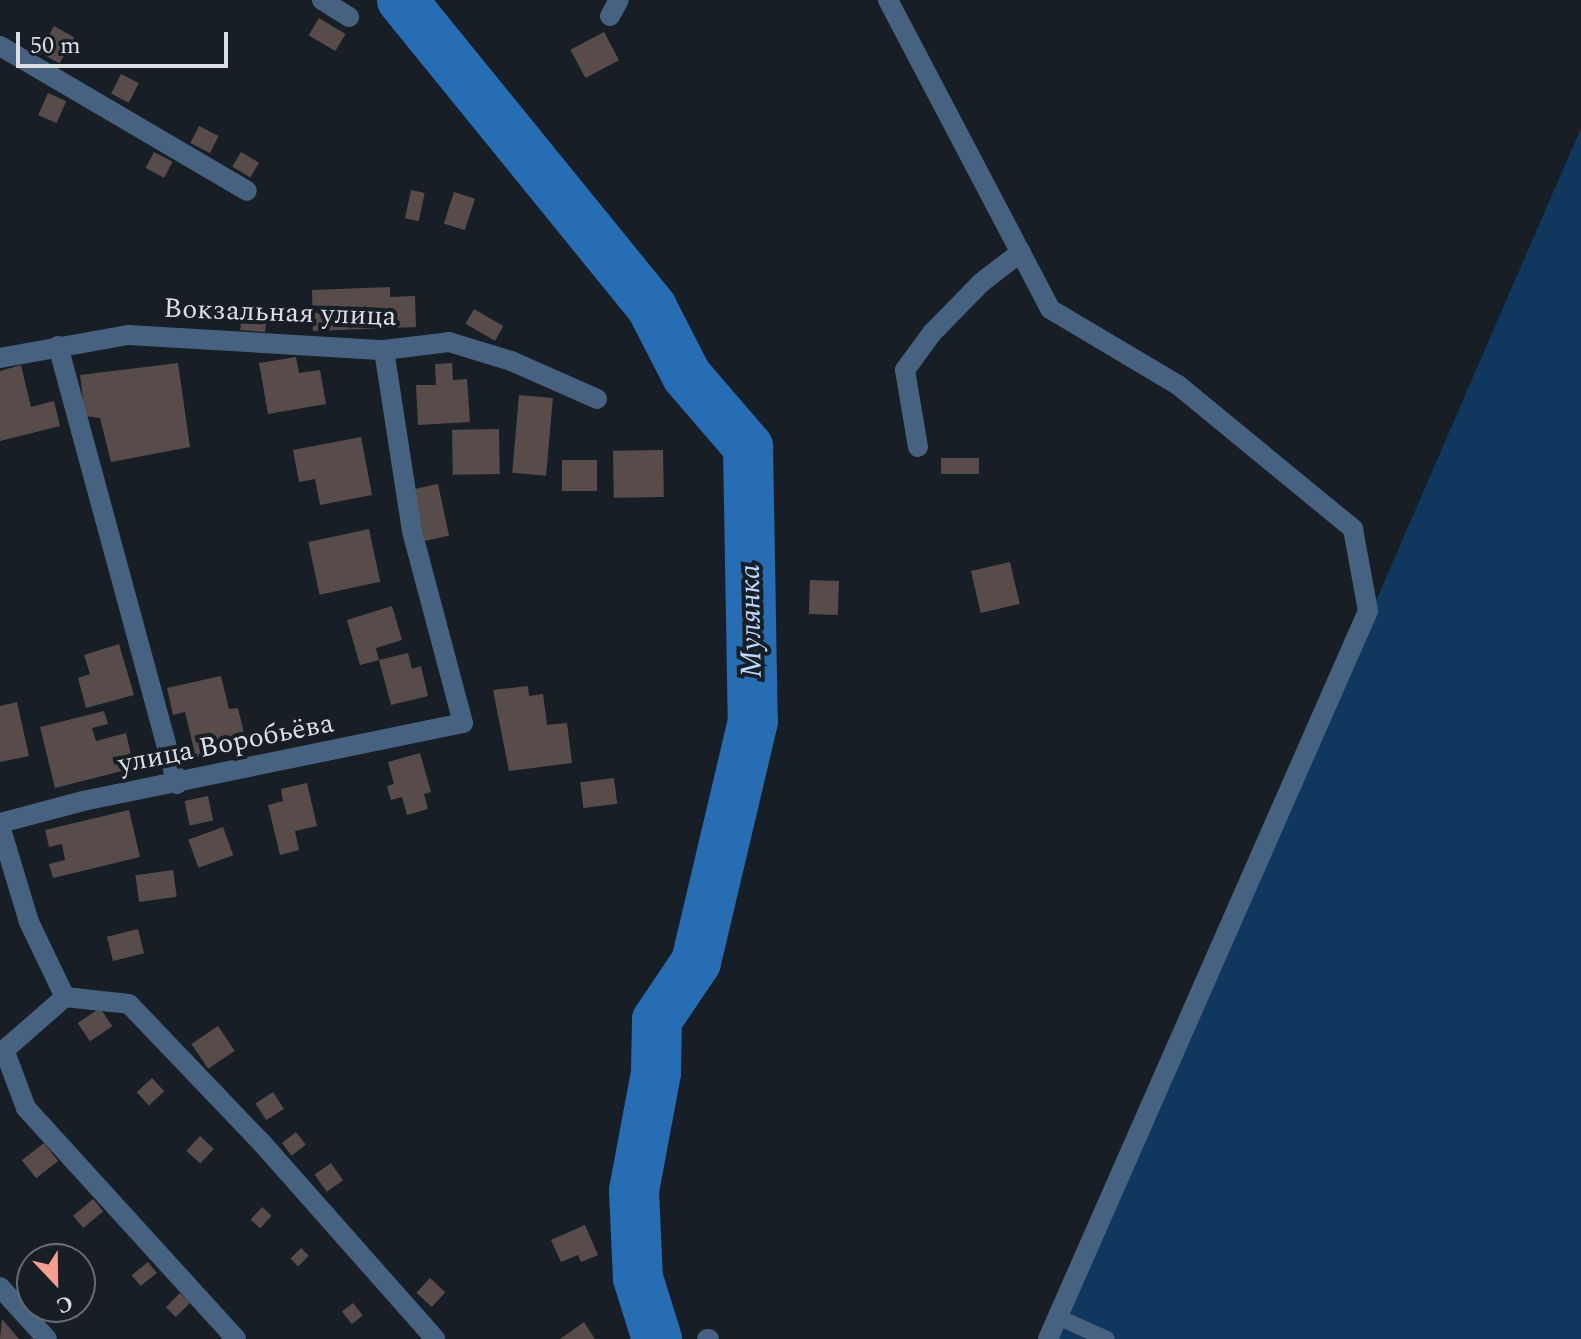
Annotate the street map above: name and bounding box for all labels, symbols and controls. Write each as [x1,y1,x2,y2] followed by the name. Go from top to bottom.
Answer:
[20,16,232,66] scale bar
[30,28,81,64] text: 50 m
[163,292,397,334] street label: Вокзальная улица
[732,564,770,678] water label: Мулянка
[115,707,337,781] street label: улица Воробьёва
[16,1243,96,1323] north arrow
[51,1286,78,1322] text: С

